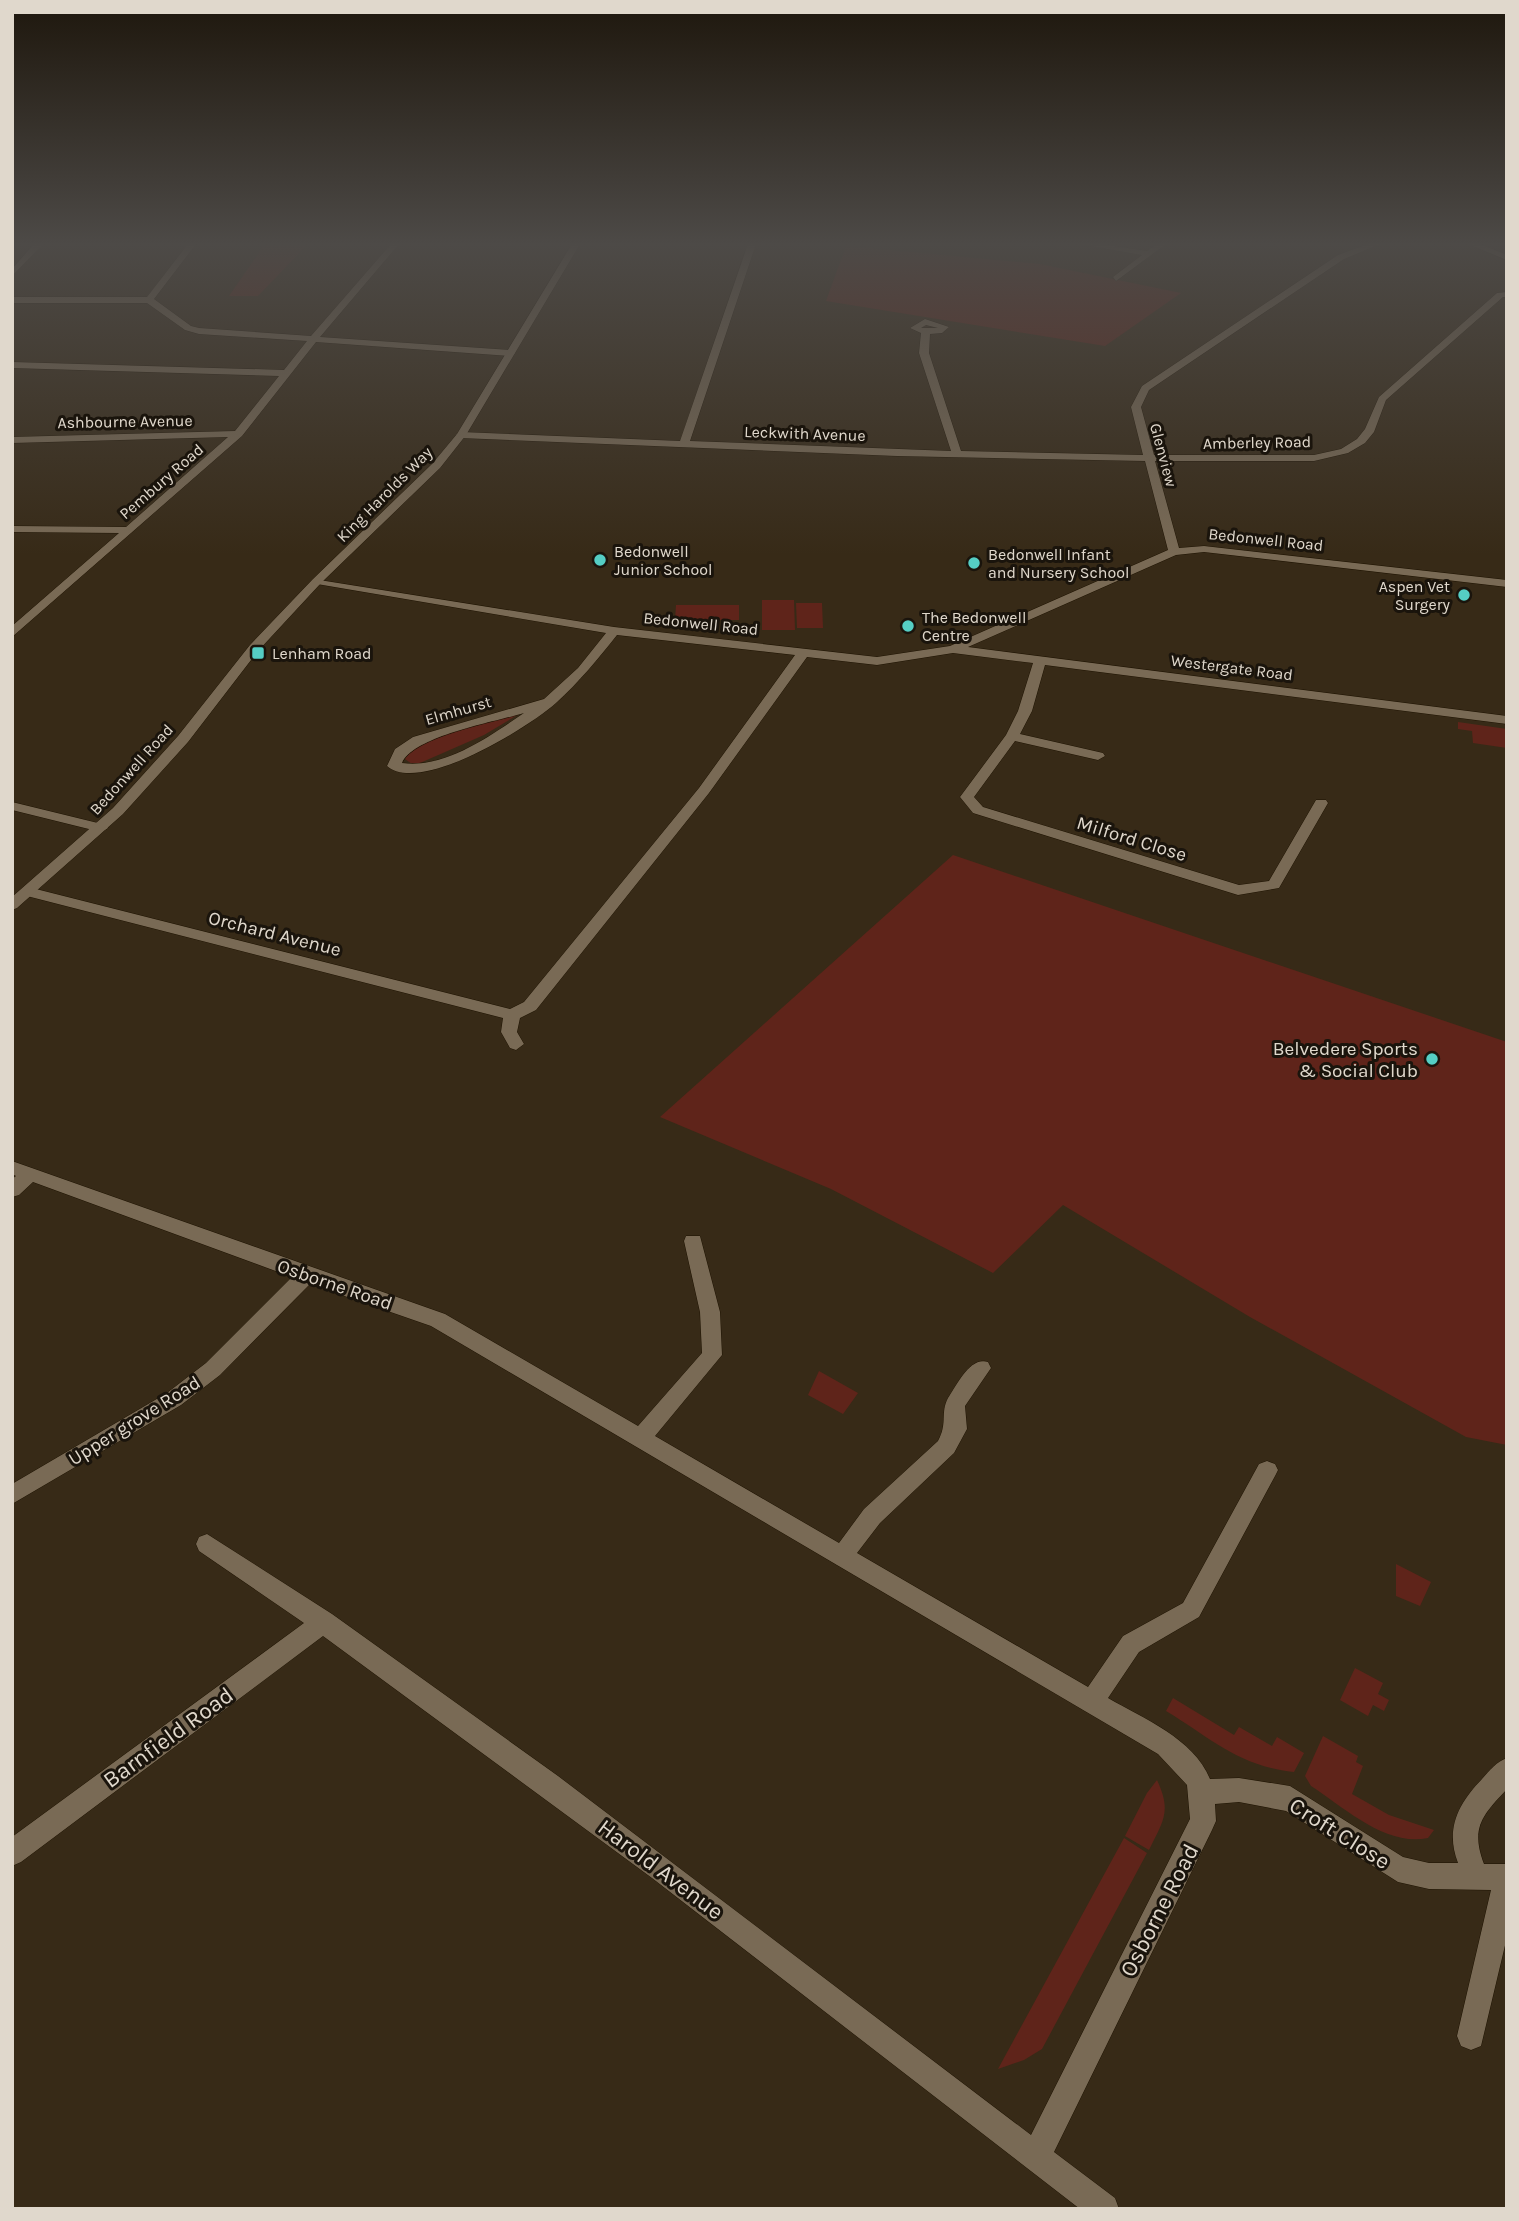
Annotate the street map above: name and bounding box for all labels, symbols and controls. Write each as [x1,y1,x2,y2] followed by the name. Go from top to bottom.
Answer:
[57,411,193,432] street label: Ashbourne Avenue
[1146,421,1181,490] street label: Glenview
[744,422,866,445] street label: Leckwith Avenue
[1203,432,1311,453] street label: Amberley Road
[115,440,207,523] street label: Pembury Road
[333,442,436,546] street label: King Harolds Way
[1208,524,1324,555] street label: Bedonwell Road
[614,542,712,579] place label: Bedonwell Junior School
[988,545,1129,582] place label: Bedonwell Infant and Nursery School
[592,552,608,568] marker: Bedonwell Junior School
[966,555,982,571] marker: Bedonwell Infant and Nursery School
[1379,577,1451,614] place label: Aspen Vet Surgery
[1456,587,1472,603] marker: Aspen Vet Surgery
[643,608,759,639] street label: Bedonwell Road
[922,608,1027,645] place label: The Bedonwell Centre
[900,618,916,634] marker: The Bedonwell Centre
[272,644,371,663] place label: Lenham Road
[250,645,266,661] marker: Lenham Road
[1170,651,1294,684] street label: Westergate Road
[423,692,493,729] street label: Elmhurst
[86,720,177,819] street label: Bedonwell Road
[1074,812,1189,866] street label: Milford Close
[206,907,343,961] street label: Orchard Avenue
[1273,1038,1418,1082] place label: Belvedere Sports & Social Club
[1424,1051,1440,1067] marker: Belvedere Sports & Social Club
[274,1255,395,1315] street label: Osborne Road
[65,1371,205,1470] street label: Upper grove Road
[98,1681,239,1794] street label: Barnfield Road
[1284,1792,1395,1875] street label: Croft Close
[593,1813,729,1925] street label: Harold Avenue
[1114,1839,1205,1981] street label: Osborne Road

